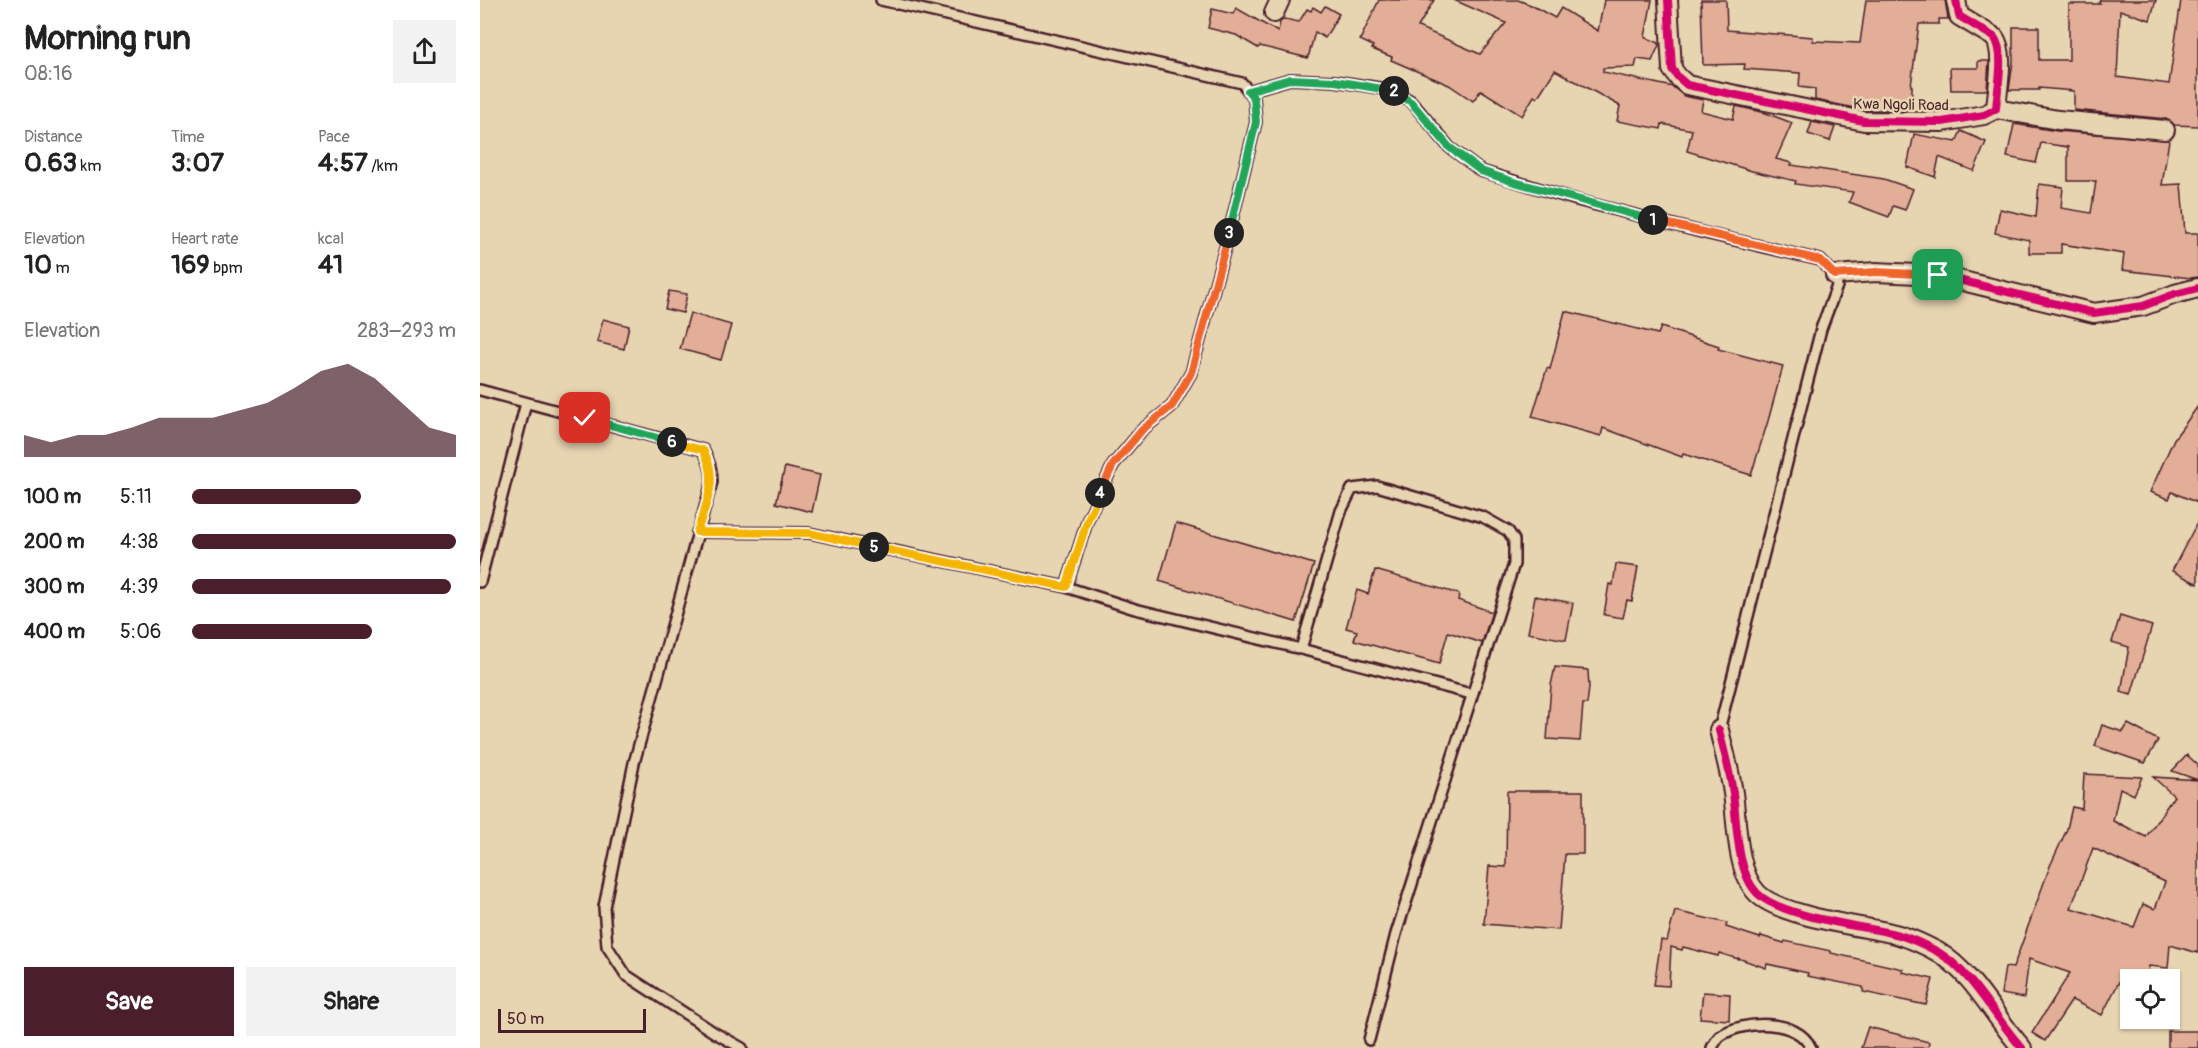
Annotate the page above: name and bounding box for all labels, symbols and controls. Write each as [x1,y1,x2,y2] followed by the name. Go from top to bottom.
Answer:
[24,18,191,59] text: Morning run
[393,20,456,83] button: share
[24,61,73,86] text: 08:16
[1379,76,1409,106] pin: 2
[1390,81,1398,101] text: 2
[1853,95,1949,115] street label: Kwa Ngoli Road
[24,127,83,147] text: Distance
[171,127,204,147] text: Time
[318,127,350,147] text: Pace
[24,147,77,179] text: 0.63
[171,147,224,179] text: 3:07
[318,147,368,179] text: 4:57
[77,156,101,176] text: km
[368,156,398,176] text: /km
[1638,205,1668,235] pin: 1
[1650,210,1656,230] text: 1
[1214,218,1244,248] pin: 3
[1225,223,1233,243] text: 3
[24,229,85,249] text: Elevation
[171,229,238,249] text: Heart rate
[318,229,344,249] text: kcal
[24,249,52,281] text: 10
[171,249,210,281] text: 169
[318,249,343,281] text: 41
[1912,249,1963,300] pin
[52,258,70,278] text: m
[210,258,243,278] text: bpm
[1921,258,1954,291] icon: arrive
[24,318,100,343] text: Elevation
[357,318,456,343] text: 283–293 m
[559,392,610,443] pin
[568,401,601,434] icon: check
[657,427,687,457] pin: 6
[667,432,677,452] text: 6
[1085,478,1115,508] pin: 4
[1095,483,1105,503] text: 4
[24,484,81,509] text: 100 m
[120,484,152,509] text: 5:11
[24,529,85,554] text: 200 m
[120,529,158,554] text: 4:38
[859,532,889,562] pin: 5
[870,537,878,557] text: 5
[24,574,85,599] text: 300 m
[120,574,158,599] text: 4:39
[24,619,85,644] text: 400 m
[120,619,161,644] text: 5:06
[24,967,234,1036] button: Save
[246,967,456,1036] button: Share
[2120,969,2180,1029] map controls
[2120,969,2180,1029] button: locate
[498,1006,646,1034] scale bar
[507,1009,544,1029] text: 50 m

